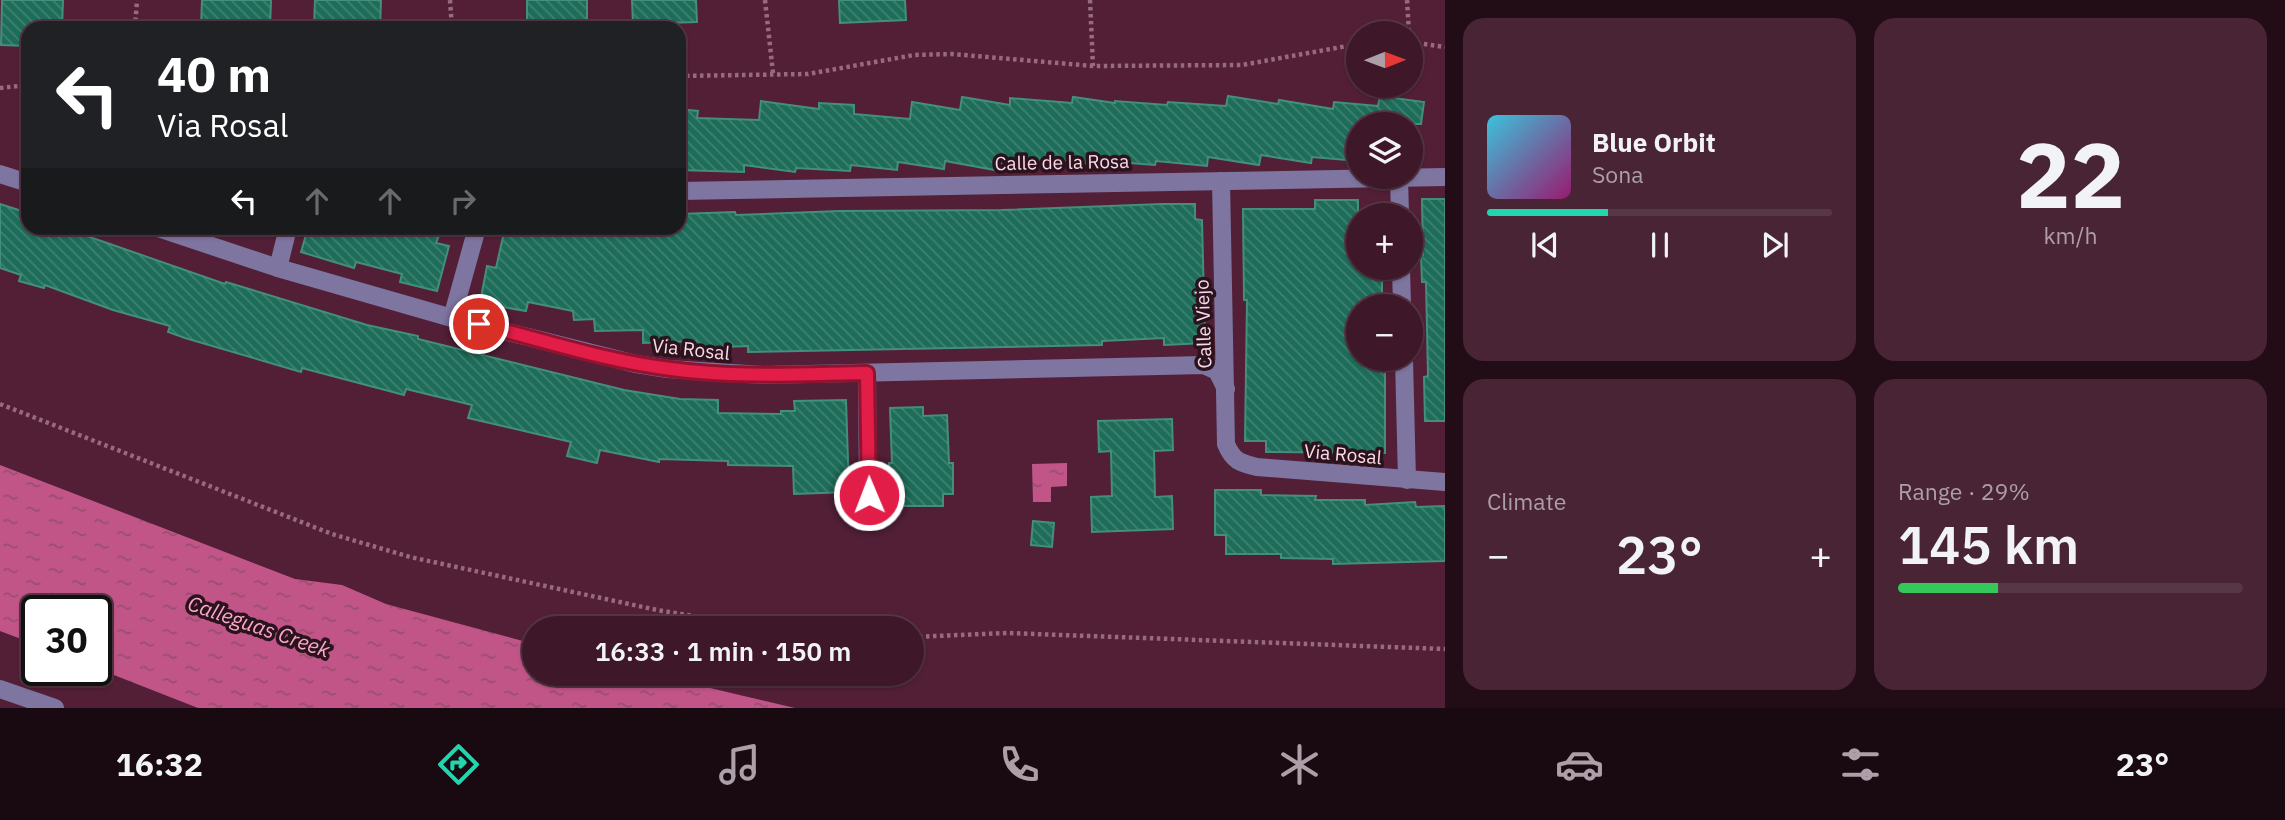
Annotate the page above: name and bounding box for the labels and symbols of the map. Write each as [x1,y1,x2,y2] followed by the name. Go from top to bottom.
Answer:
[1346,21,1423,98] north arrow
[994,149,1130,175] street label: Calle de la Rosa
[1189,279,1217,369] street label: Calle Viejo
[449,294,509,354] pin
[651,333,731,365] street label: Via Rosal
[1303,439,1383,469] street label: Via Rosal
[832,458,906,532] position arrow
[184,589,335,664] water label: Calleguas Creek
[21,595,112,686] speed limit sign: 30

